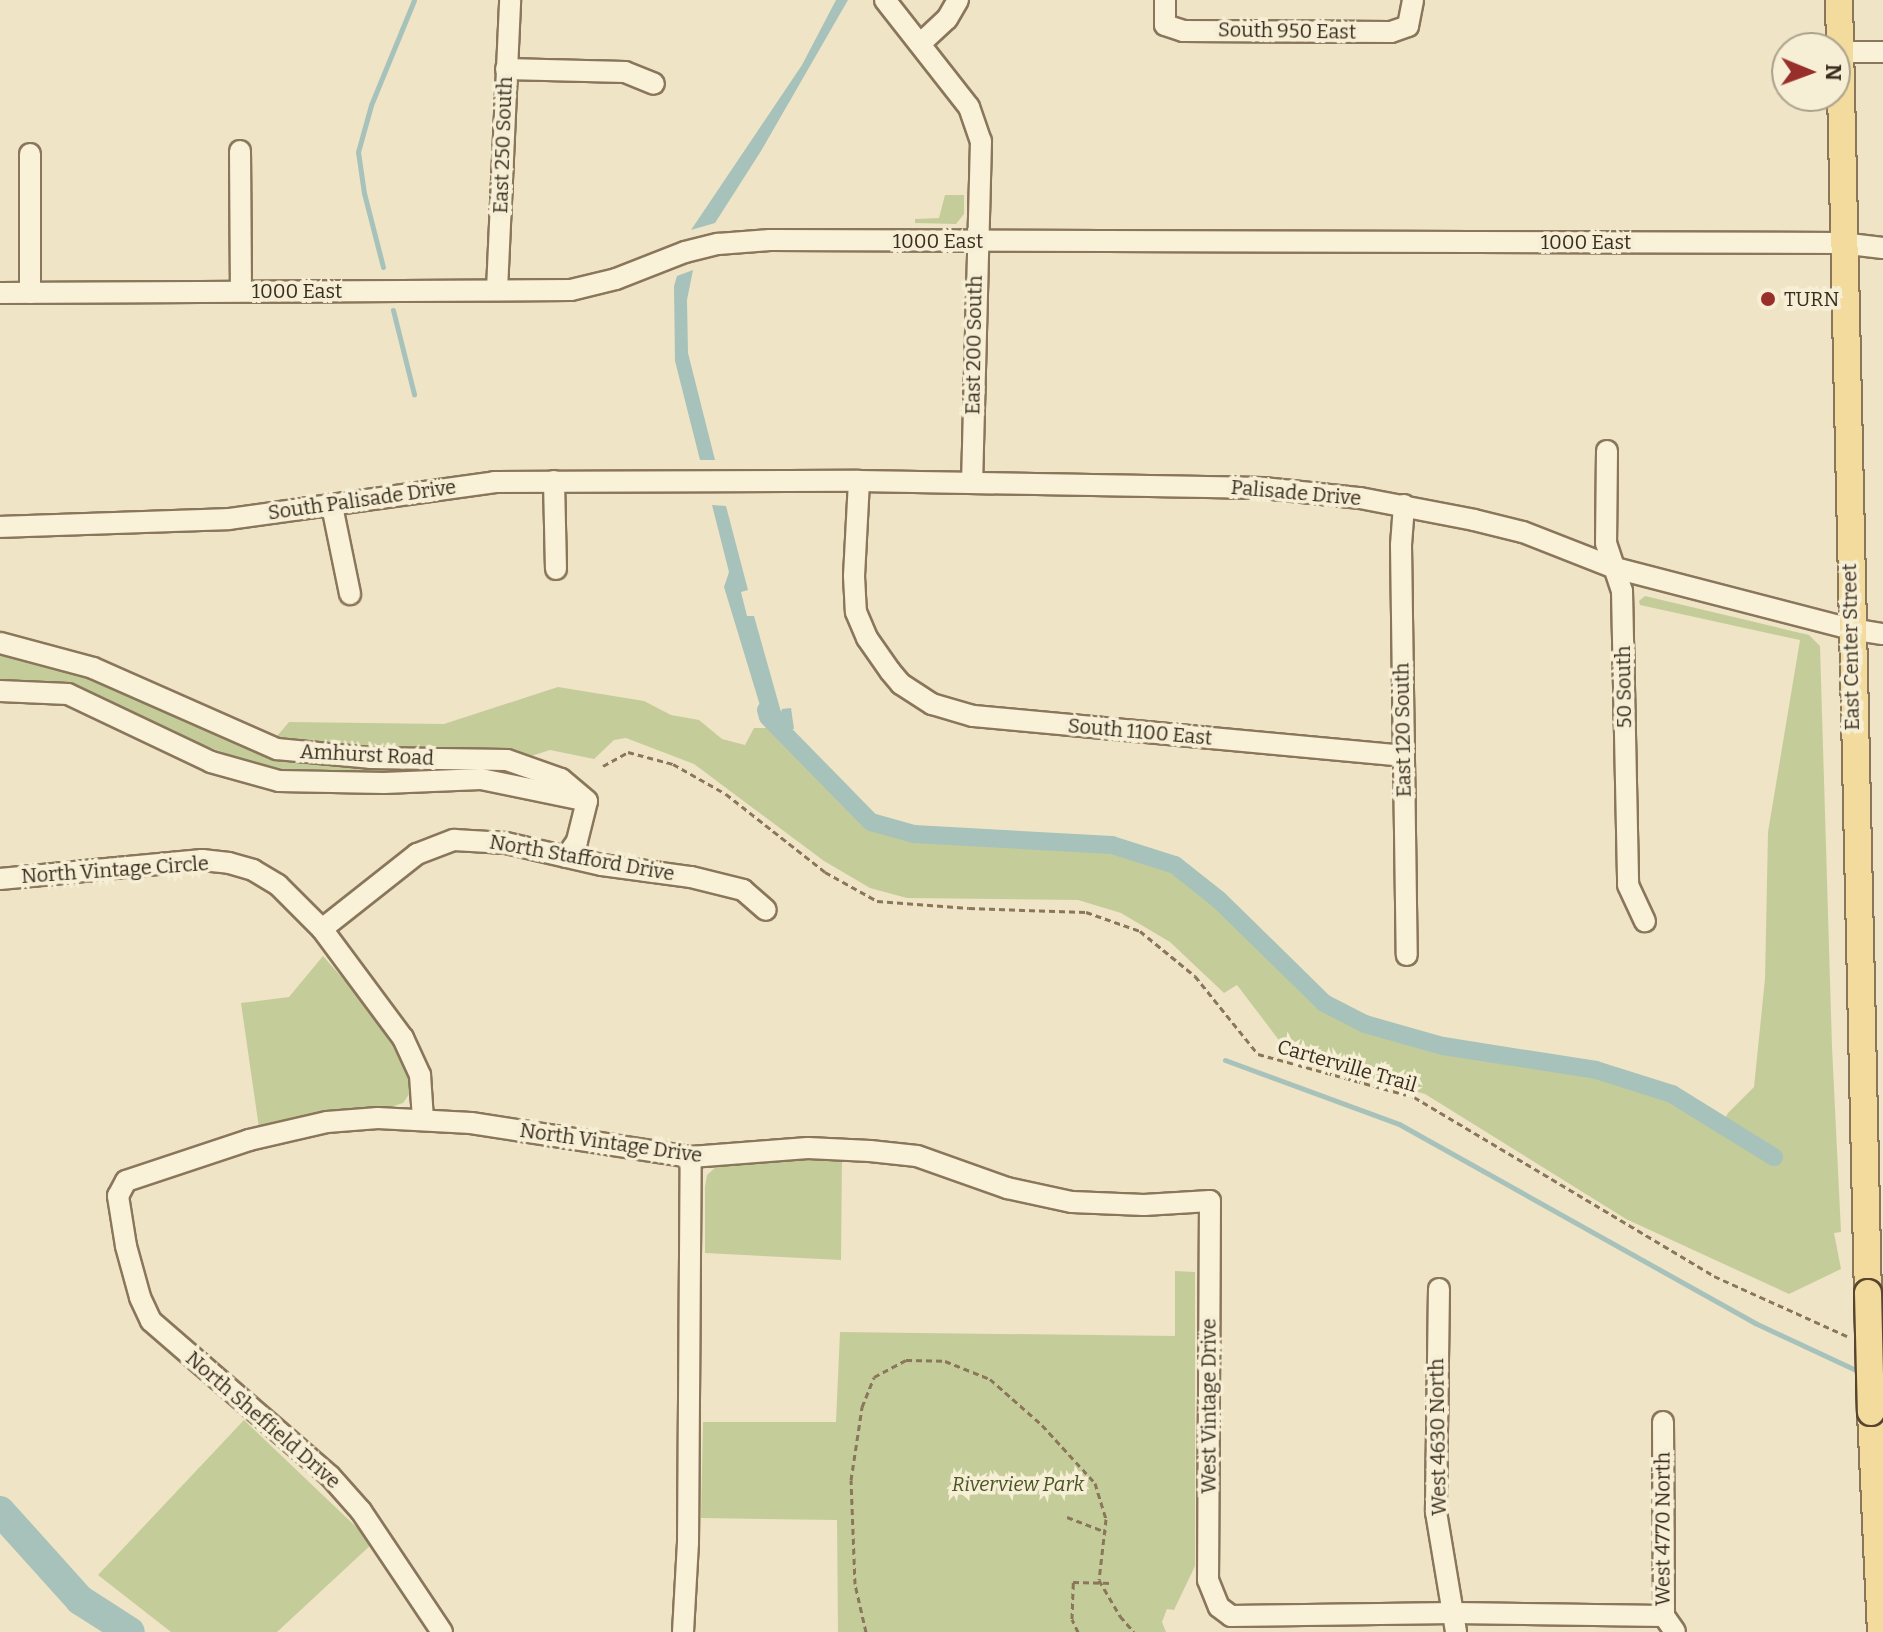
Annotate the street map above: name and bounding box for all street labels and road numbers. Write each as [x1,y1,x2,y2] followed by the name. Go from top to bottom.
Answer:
[1218,18,1356,44] street label: South 950 East
[489,76,517,214] street label: East 250 South
[893,229,983,253] street label: 1000 East
[1541,230,1631,254] street label: 1000 East
[961,275,987,415] street label: East 200 South
[252,279,342,303] street label: 1000 East
[266,475,458,525] street label: South Palisade Drive
[1230,475,1362,511] street label: Palisade Drive
[1838,563,1864,731] street label: East Center Street
[1611,645,1637,729] street label: 50 South
[1390,662,1416,798] street label: East 120 South
[1067,714,1213,750] street label: South 1100 East
[299,740,435,770] street label: Amhurst Road
[488,830,676,886] street label: North Stafford Drive
[20,851,210,889] street label: North Vintage Circle
[1274,1035,1420,1097] street label: Carterville Trail
[518,1118,704,1168] street label: North Vintage Drive
[1197,1318,1221,1494] street label: West Vintage Drive
[181,1346,345,1494] street label: North Sheffield Drive
[1425,1358,1451,1516] street label: West 4630 North
[1651,1452,1675,1606] street label: West 4770 North

